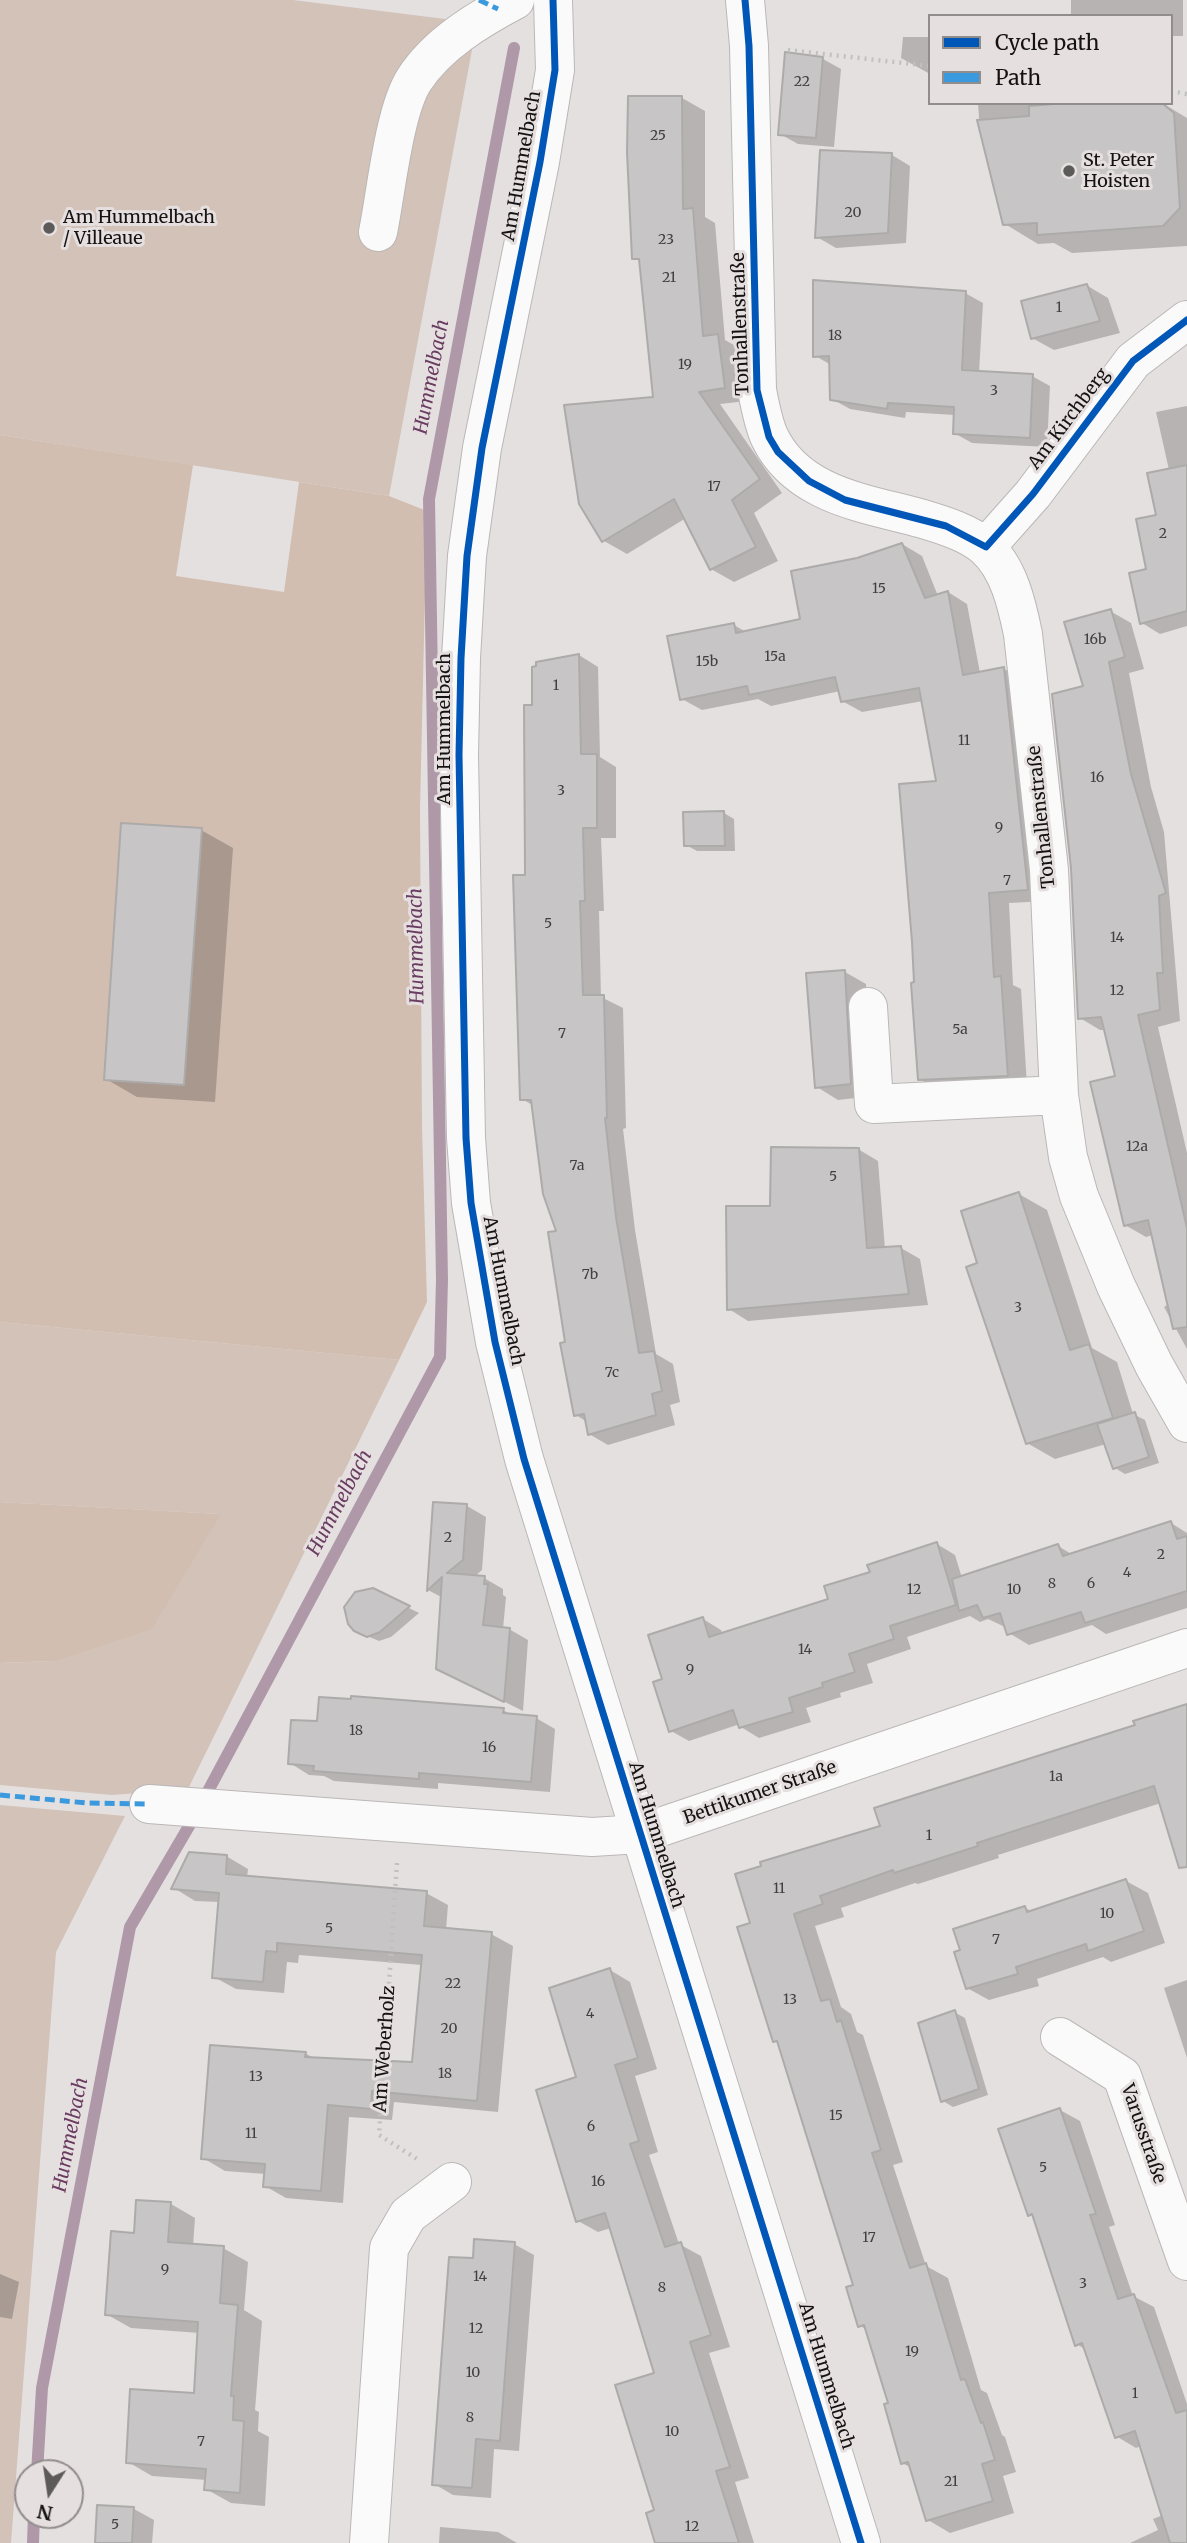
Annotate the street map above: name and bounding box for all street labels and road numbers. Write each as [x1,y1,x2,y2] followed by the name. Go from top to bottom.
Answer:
[498,89,546,243] street label: Am Hummelbach
[728,252,754,396] street label: Tonhallenstraße
[1024,364,1114,474] street label: Am Kirchberg
[434,653,456,805] street label: Am Hummelbach
[1024,745,1060,889] street label: Tonhallenstraße
[478,1214,528,1368] street label: Am Hummelbach
[680,1757,840,1829] street label: Bettikumer Straße
[623,1759,689,1911] street label: Am Hummelbach
[370,1985,400,2113] street label: Am Weberholz
[1116,2081,1170,2187] street label: Varusstraße
[793,2300,859,2452] street label: Am Hummelbach

